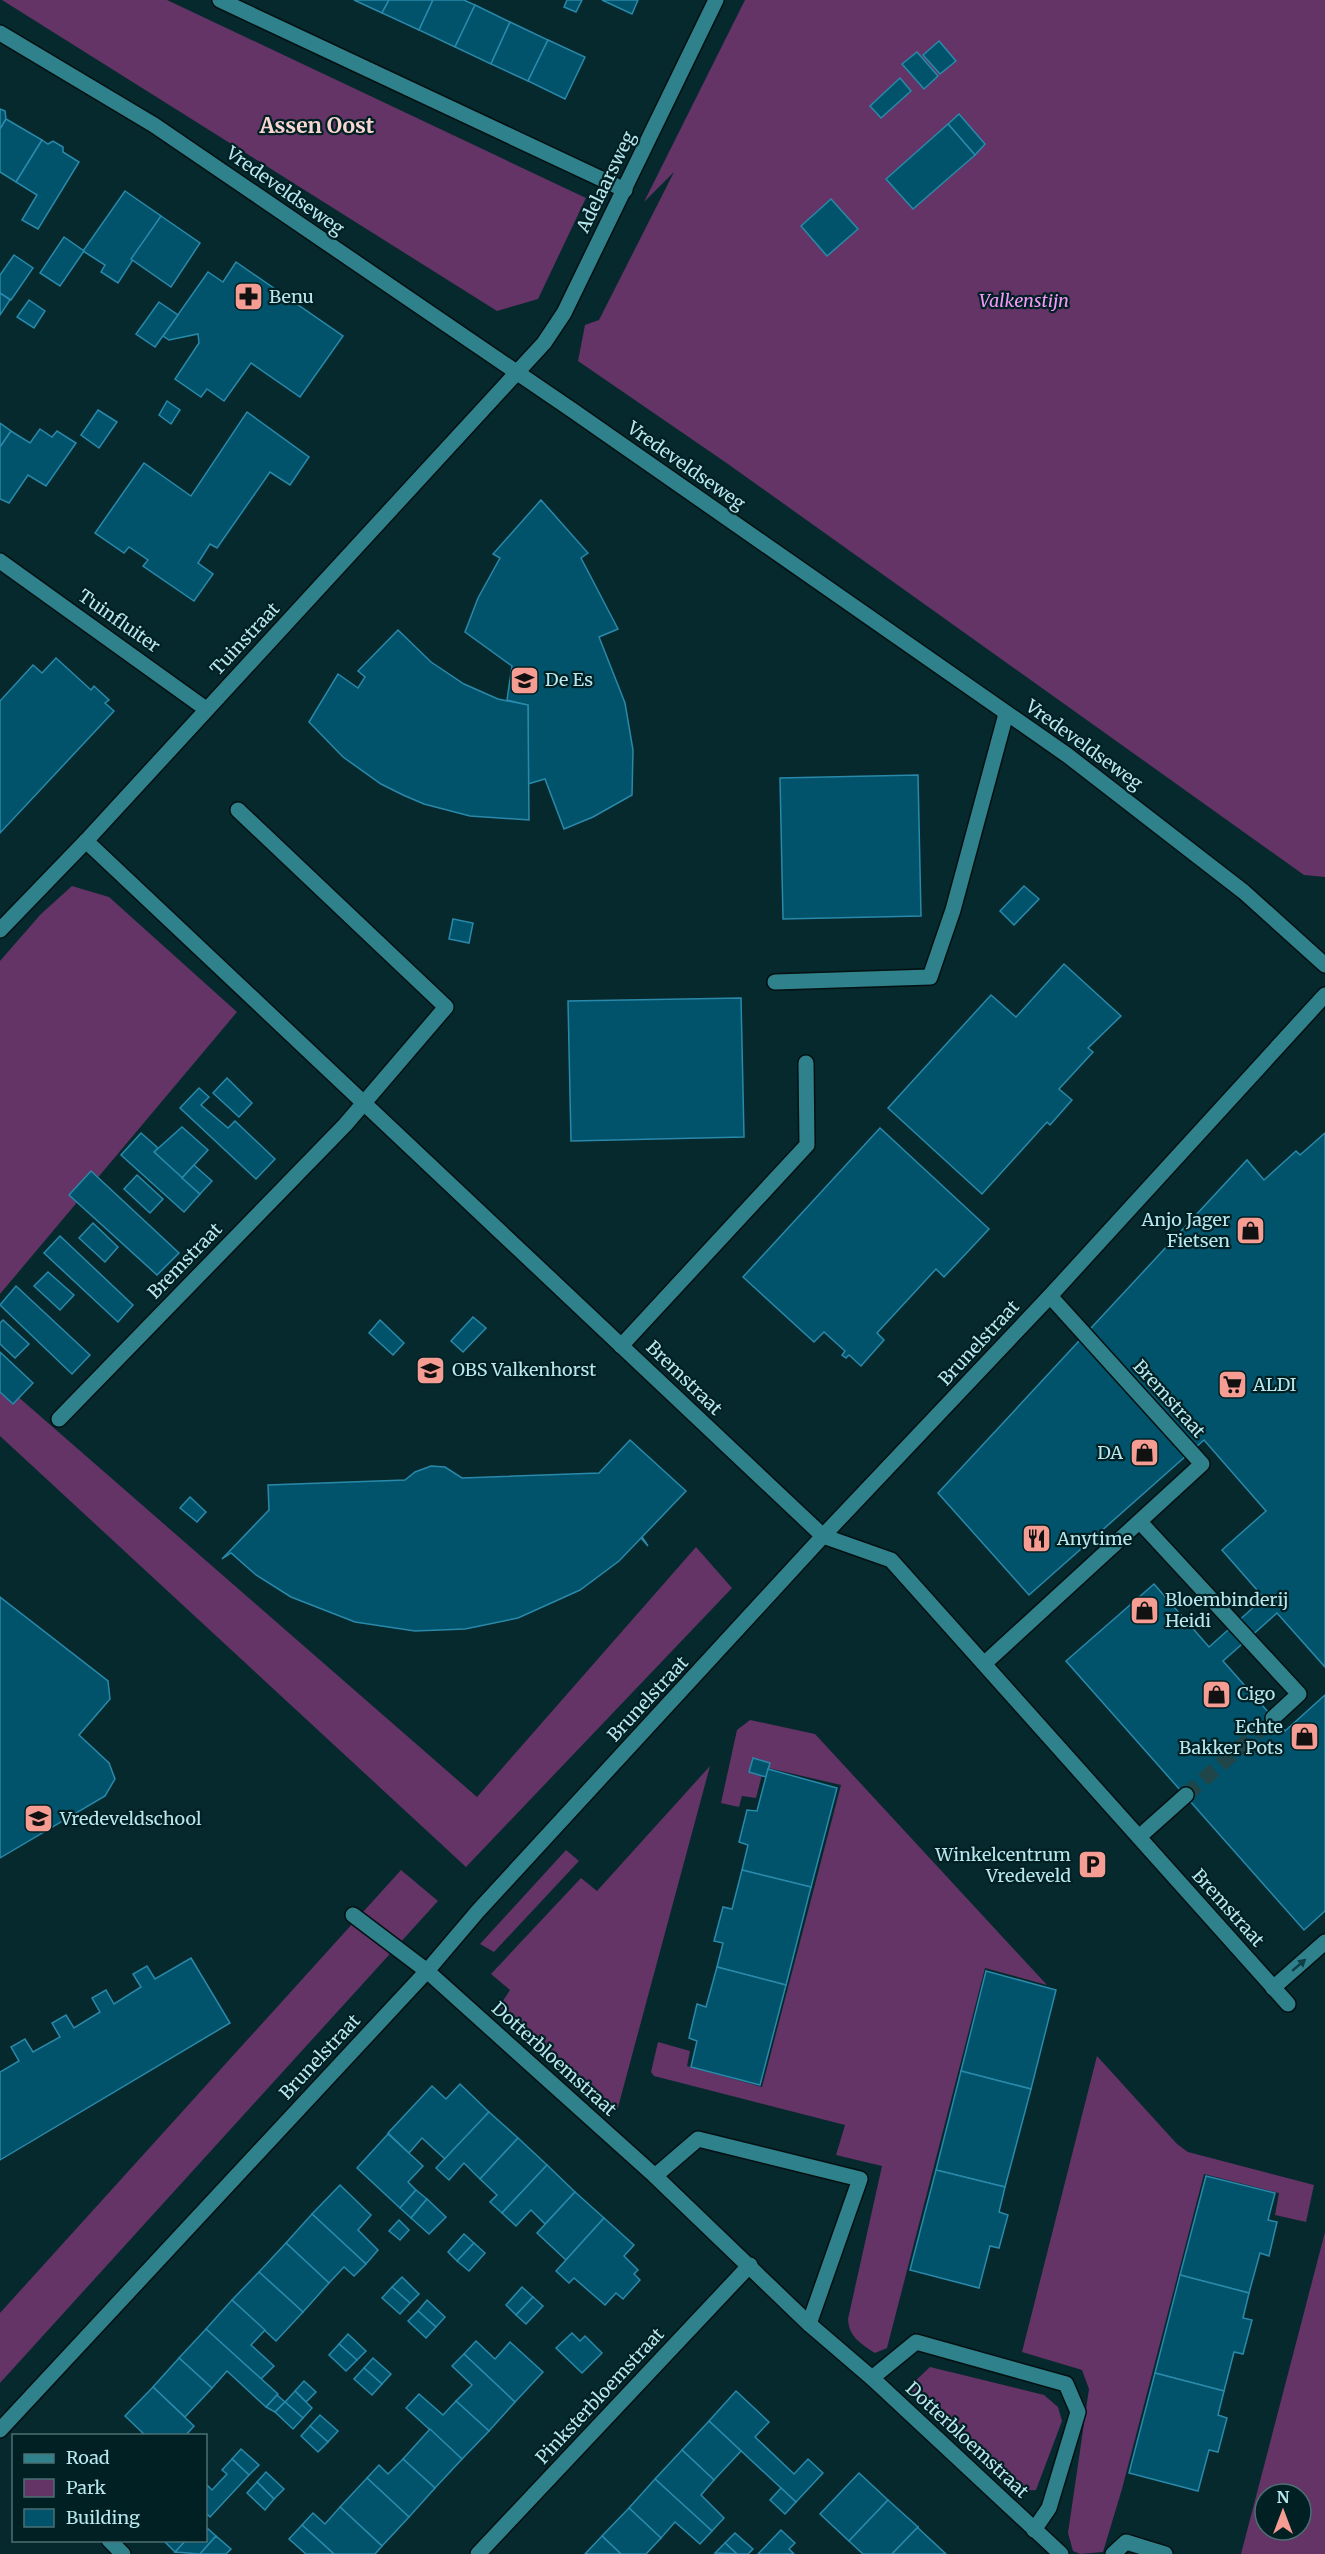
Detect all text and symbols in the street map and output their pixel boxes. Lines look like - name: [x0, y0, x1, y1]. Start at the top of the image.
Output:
- district label: Assen Oost: [259, 112, 375, 139]
- street label: Adelaarsweg: [571, 127, 640, 237]
- street label: Vredeveldseweg: [221, 141, 349, 240]
- pharmacy icon: Benu: [232, 281, 264, 313]
- place label: Benu: [269, 285, 314, 308]
- park label: Valkenstijn: [979, 289, 1069, 312]
- street label: Vredeveldseweg: [622, 416, 750, 515]
- street label: Tuinfluiter: [74, 584, 165, 657]
- street label: Tuinstraat: [205, 597, 284, 680]
- school or university icon: De Es: [508, 664, 540, 696]
- place label: De Es: [545, 668, 593, 691]
- street label: Vredeveldseweg: [1021, 694, 1147, 795]
- place label: Anjo Jager Fietsen: [1141, 1208, 1230, 1252]
- shop icon: Anjo Jager Fietsen: [1235, 1214, 1267, 1246]
- street label: Bremstraat: [143, 1218, 227, 1304]
- street label: Brunelstraat: [933, 1295, 1024, 1390]
- street label: Bremstraat: [641, 1336, 727, 1420]
- school or university icon: OBS Valkenhorst: [415, 1354, 447, 1386]
- street label: Bremstraat: [1128, 1355, 1210, 1442]
- place label: OBS Valkenhorst: [452, 1358, 596, 1381]
- supermarket icon: ALDI: [1216, 1369, 1248, 1401]
- place label: ALDI: [1252, 1373, 1297, 1396]
- shop icon: DA: [1128, 1437, 1160, 1469]
- place label: DA: [1097, 1441, 1123, 1464]
- restaurant icon: Anytime: [1020, 1523, 1052, 1555]
- place label: Anytime: [1056, 1527, 1132, 1550]
- place label: Bloembinderij Heidi: [1165, 1588, 1289, 1632]
- shop icon: Bloembinderij Heidi: [1128, 1594, 1160, 1626]
- street label: Brunelstraat: [602, 1651, 693, 1746]
- shop icon: Cigo: [1200, 1678, 1232, 1710]
- place label: Cigo: [1237, 1682, 1275, 1705]
- place label: Echte Bakker Pots: [1179, 1715, 1283, 1759]
- shop icon: Echte Bakker Pots: [1288, 1721, 1320, 1753]
- school or university icon: Vredeveldschool: [23, 1803, 55, 1835]
- place label: Vredeveldschool: [59, 1807, 202, 1830]
- place label: Winkelcentrum Vredeveld: [934, 1843, 1071, 1887]
- parking icon: Winkelcentrum Vredeveld: [1076, 1849, 1108, 1881]
- street label: Bremstraat: [1187, 1864, 1269, 1951]
- one-way arrow: [1291, 1959, 1306, 1972]
- street label: Dotterbloemstraat: [487, 1997, 621, 2121]
- street label: Brunelstraat: [274, 2009, 365, 2104]
- street label: Pinksterbloemstraat: [531, 2323, 669, 2469]
- street label: Dotterbloemstraat: [901, 2377, 1034, 2503]
- legend: [12, 2434, 207, 2542]
- text: Road: [66, 2446, 110, 2469]
- text: Park: [66, 2476, 107, 2499]
- north arrow: [1253, 2482, 1313, 2542]
- text: N: [1277, 2487, 1290, 2507]
- text: Building: [66, 2506, 140, 2529]

